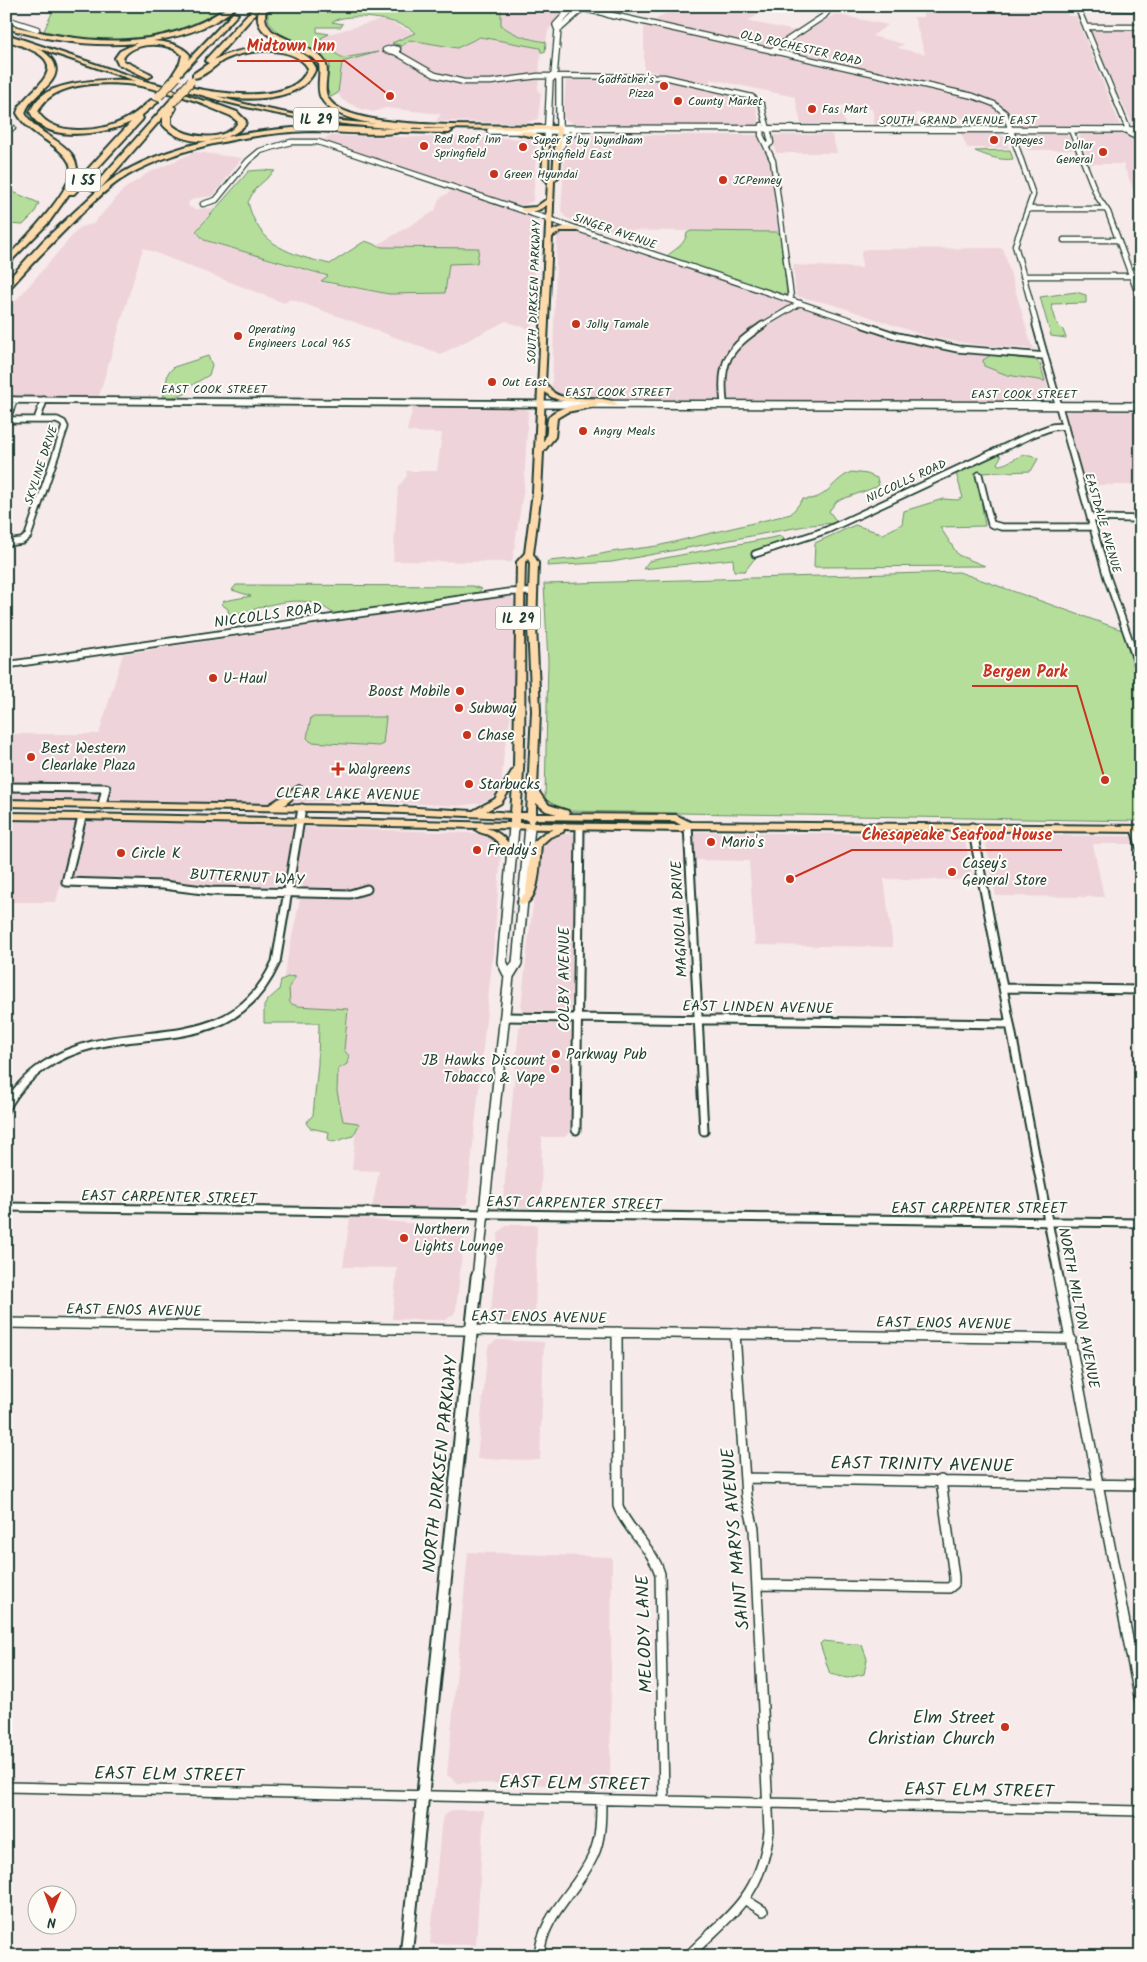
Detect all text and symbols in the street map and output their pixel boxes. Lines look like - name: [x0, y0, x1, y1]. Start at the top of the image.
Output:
- street label: OLD ROCHESTER ROAD: [738, 25, 864, 72]
- callout: Midtown Inn: [237, 30, 345, 61]
- text: Midtown Inn: [247, 34, 335, 59]
- place label: Godfather's Pizza: [598, 70, 654, 103]
- marker: Godfather's Pizza: [658, 80, 670, 92]
- place label: County Market: [688, 92, 763, 111]
- marker: County Market: [672, 95, 684, 107]
- place label: Fas Mart: [822, 100, 868, 119]
- marker: Fas Mart: [806, 103, 818, 115]
- road number: IL 29: [294, 108, 338, 130]
- street label: SOUTH GRAND AVENUE EAST: [879, 111, 1038, 130]
- place label: Red Roof Inn Springfield: [434, 130, 501, 163]
- place label: Super 8 by Wyndham Springfield East: [533, 131, 643, 164]
- place label: Popeyes: [1004, 131, 1043, 150]
- marker: Popeyes: [988, 134, 1000, 146]
- place label: Dollar General: [1056, 136, 1094, 169]
- marker: Red Roof Inn Springfield: [418, 140, 430, 152]
- marker: Super 8 by Wyndham Springfield East: [517, 141, 529, 153]
- marker: Dollar General: [1097, 146, 1109, 158]
- place label: Green Hyundai: [504, 165, 579, 184]
- road number: I 55: [66, 168, 100, 192]
- marker: Green Hyundai: [488, 168, 500, 180]
- place label: JCPenney: [733, 171, 782, 190]
- marker: JCPenney: [717, 174, 729, 186]
- street label: SINGER AVENUE: [570, 208, 660, 255]
- street label: SOUTH DIRKSEN PARKWAY: [523, 219, 547, 364]
- place label: Jolly Tamale: [586, 315, 650, 334]
- marker: Jolly Tamale: [570, 318, 582, 330]
- place label: Operating Engineers Local 965: [248, 320, 352, 353]
- marker: Operating Engineers Local 965: [232, 330, 244, 342]
- place label: Out East: [502, 373, 547, 392]
- marker: Out East: [486, 376, 498, 388]
- street label: EAST COOK STREET: [161, 380, 269, 399]
- street label: EAST COOK STREET: [565, 383, 673, 402]
- street label: EAST COOK STREET: [971, 385, 1079, 404]
- street label: SKYLINE DRIVE: [20, 422, 64, 507]
- place label: Angry Meals: [593, 422, 655, 441]
- marker: Angry Meals: [577, 425, 589, 437]
- street label: NICCOLLS ROAD: [863, 454, 950, 509]
- street label: EASTDALE AVENUE: [1079, 471, 1126, 576]
- street label: NICCOLLS ROAD: [212, 596, 324, 635]
- road number: IL 29: [496, 606, 540, 630]
- callout: Bergen Park: [972, 655, 1077, 686]
- text: Bergen Park: [983, 660, 1068, 685]
- place label: U-Haul: [223, 667, 267, 691]
- marker: U-Haul: [207, 672, 219, 684]
- place label: Boost Mobile: [368, 680, 450, 704]
- marker: Boost Mobile: [454, 685, 466, 697]
- place label: Subway: [469, 697, 517, 721]
- marker: Subway: [453, 702, 465, 714]
- place label: Chase: [477, 724, 514, 748]
- marker: Chase: [461, 729, 473, 741]
- place label: Best Western Clearlake Plaza: [41, 737, 135, 778]
- marker: Best Western Clearlake Plaza: [25, 751, 37, 763]
- place label: Walgreens: [348, 758, 411, 782]
- marker: Walgreens: [332, 763, 344, 775]
- place label: Starbucks: [479, 773, 541, 797]
- marker: Starbucks: [463, 778, 475, 790]
- street label: CLEAR LAKE AVENUE: [275, 782, 422, 808]
- callout: Chesapeake Seafood House: [852, 819, 1062, 850]
- text: Chesapeake Seafood House: [862, 823, 1053, 848]
- place label: Mario's: [721, 831, 764, 855]
- marker: Mario's: [705, 836, 717, 848]
- place label: Freddy's: [487, 839, 538, 863]
- place label: Circle K: [131, 842, 181, 866]
- marker: Freddy's: [471, 844, 483, 856]
- marker: Circle K: [115, 847, 127, 859]
- place label: Casey's General Store: [962, 852, 1047, 893]
- street label: MAGNOLIA DRIVE: [665, 859, 695, 978]
- street label: BUTTERNUT WAY: [189, 863, 306, 893]
- marker: Casey's General Store: [946, 866, 958, 878]
- street label: COLBY AVENUE: [553, 926, 577, 1031]
- street label: EAST LINDEN AVENUE: [682, 995, 835, 1021]
- place label: Parkway Pub: [566, 1043, 647, 1067]
- marker: Parkway Pub: [550, 1048, 562, 1060]
- place label: JB Hawks Discount Tobacco & Vape: [422, 1049, 545, 1090]
- marker: JB Hawks Discount Tobacco & Vape: [549, 1063, 561, 1075]
- street label: EAST CARPENTER STREET: [81, 1184, 259, 1212]
- street label: EAST CARPENTER STREET: [486, 1190, 664, 1218]
- street label: EAST CARPENTER STREET: [891, 1197, 1069, 1221]
- place label: Northern Lights Lounge: [414, 1218, 503, 1259]
- street label: NORTH MILTON AVENUE: [1051, 1225, 1106, 1392]
- marker: Northern Lights Lounge: [398, 1232, 410, 1244]
- street label: EAST ENOS AVENUE: [66, 1298, 203, 1324]
- street label: EAST ENOS AVENUE: [471, 1305, 608, 1331]
- street label: EAST ENOS AVENUE: [876, 1311, 1013, 1337]
- street label: NORTH DIRKSEN PARKWAY: [416, 1354, 467, 1574]
- street label: SAINT MARYS AVENUE: [714, 1446, 759, 1631]
- street label: EAST TRINITY AVENUE: [830, 1449, 1014, 1482]
- street label: MELODY LANE: [629, 1574, 662, 1694]
- place label: Elm Street Christian Church: [867, 1704, 996, 1754]
- marker: Elm Street Christian Church: [999, 1721, 1011, 1733]
- street label: EAST ELM STREET: [94, 1760, 246, 1791]
- street label: EAST ELM STREET: [499, 1769, 651, 1800]
- street label: EAST ELM STREET: [904, 1776, 1056, 1807]
- north arrow: [28, 1884, 78, 1934]
- text: N: [47, 1911, 56, 1933]

